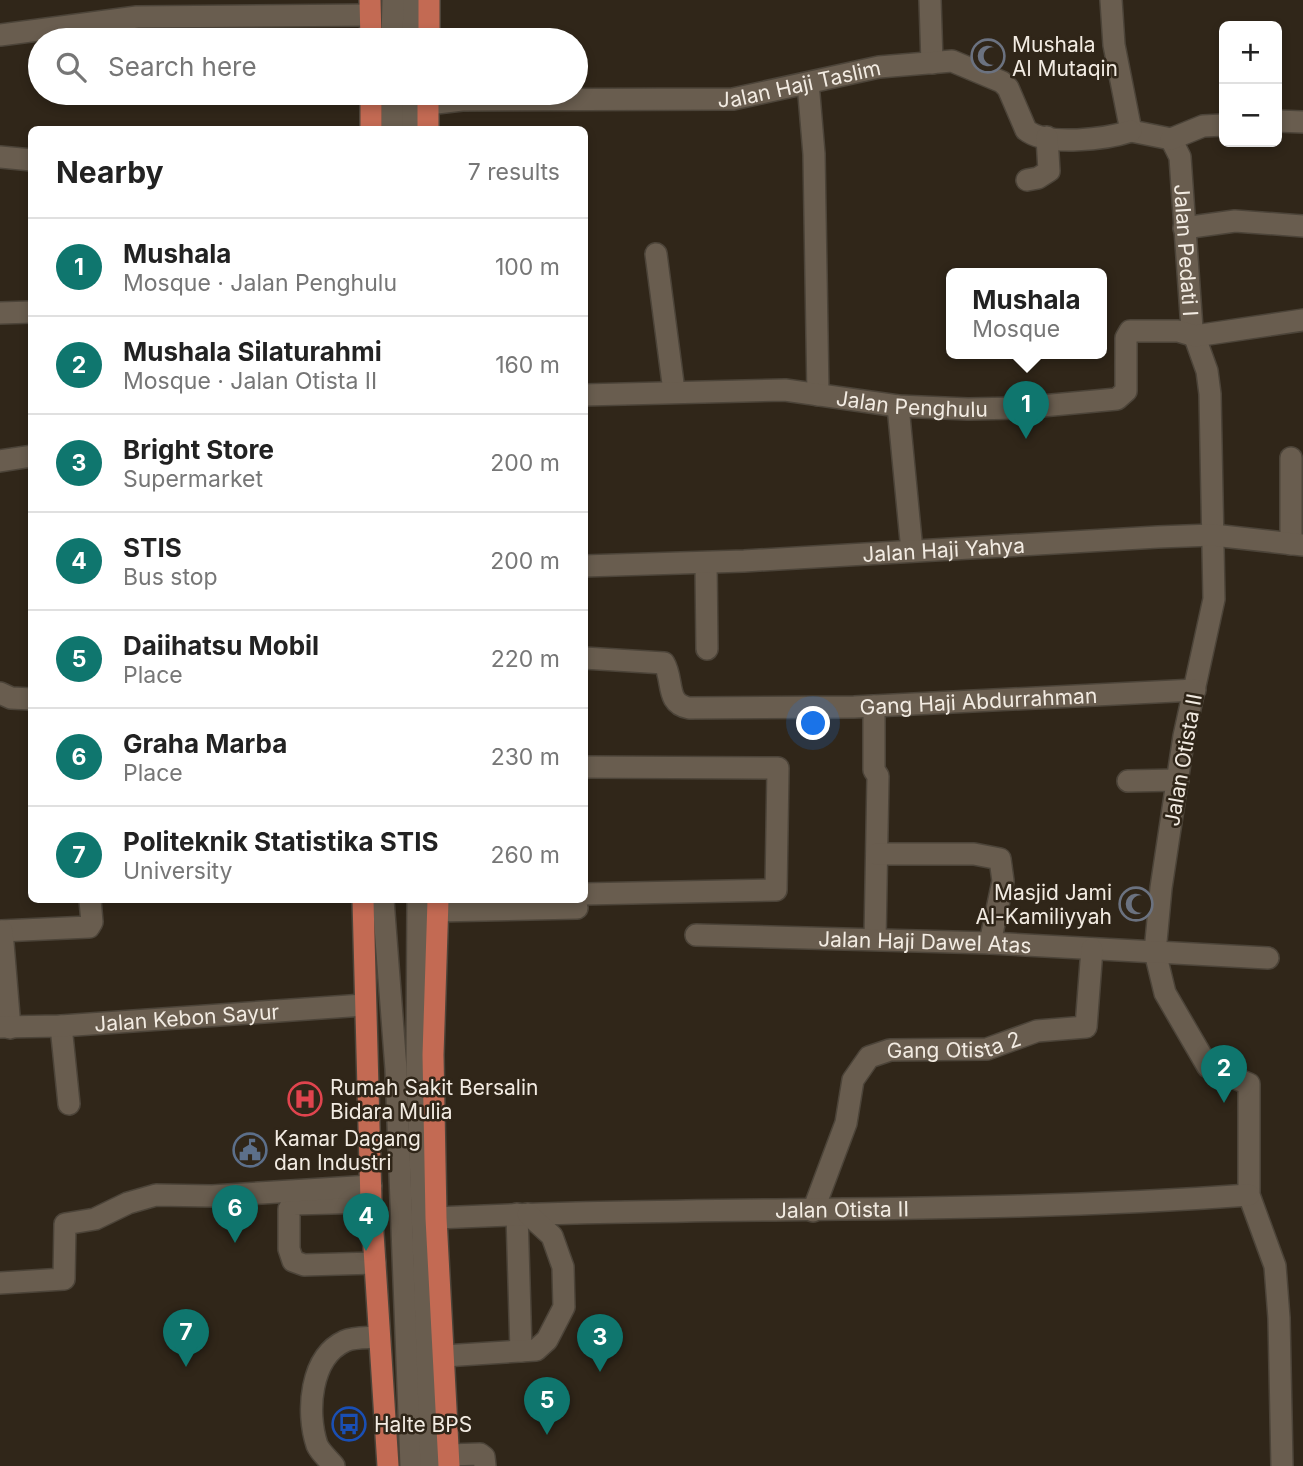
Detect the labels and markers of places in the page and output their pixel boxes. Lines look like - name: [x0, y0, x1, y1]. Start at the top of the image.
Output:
- place label: Mushala Al Mutaqin: [1012, 32, 1118, 81]
- mosque icon: Mushala Al Mutaqin: [969, 37, 1007, 75]
- pin: 1: [1003, 381, 1049, 439]
- place label: Masjid Jami Al-Kamiliyyah: [976, 880, 1112, 929]
- mosque icon: Masjid Jami Al-Kamiliyyah: [1117, 885, 1155, 923]
- pin: 2: [1201, 1045, 1247, 1103]
- place label: Rumah Sakit Bersalin Bidara Mulia: [330, 1075, 538, 1124]
- hospital icon: Rumah Sakit Bersalin Bidara Mulia: [286, 1080, 324, 1118]
- place label: Kamar Dagang dan Industri: [274, 1126, 421, 1175]
- public building icon: Kamar Dagang dan Industri: [231, 1131, 269, 1169]
- pin: 6: [212, 1185, 258, 1243]
- pin: 4: [343, 1193, 389, 1251]
- pin: 7: [163, 1309, 209, 1367]
- pin: 3: [577, 1314, 623, 1372]
- pin: 5: [524, 1377, 570, 1435]
- bus stop icon: Halte BPS: [330, 1405, 368, 1443]
- place label: Halte BPS: [374, 1412, 472, 1437]

